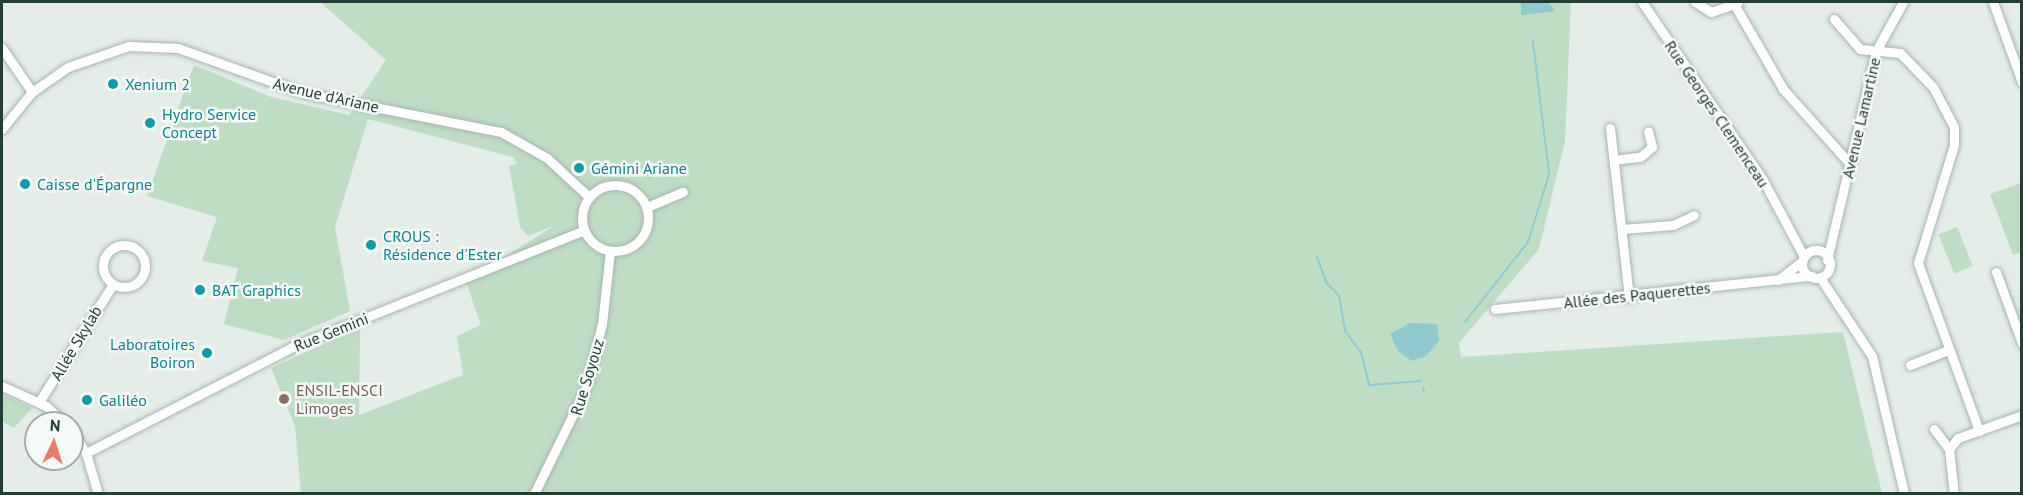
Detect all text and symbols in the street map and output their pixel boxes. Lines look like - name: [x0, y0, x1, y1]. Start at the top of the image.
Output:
- street label: Rue Georges Clemenceau: [1661, 37, 1773, 191]
- street label: Avenue Lamartine: [1838, 56, 1884, 180]
- street label: Avenue d'Ariane: [271, 73, 381, 117]
- place label: Xenium 2: [125, 74, 190, 94]
- marker: Xenium 2: [106, 77, 120, 91]
- place label: Hydro Service Concept: [162, 104, 256, 142]
- marker: Hydro Service Concept: [143, 116, 157, 130]
- place label: Gémini Ariane: [591, 158, 687, 178]
- marker: Gémini Ariane: [572, 161, 586, 175]
- place label: Caisse d'Épargne: [37, 174, 152, 194]
- marker: Caisse d'Épargne: [18, 177, 32, 191]
- place label: CROUS : Résidence d'Ester: [383, 226, 502, 264]
- marker: CROUS : Résidence d'Ester: [364, 238, 378, 252]
- street label: Allée des Paquerettes: [1563, 278, 1711, 312]
- place label: BAT Graphics: [212, 280, 302, 300]
- marker: BAT Graphics: [193, 283, 207, 297]
- street label: Allée Skylab: [46, 302, 106, 384]
- street label: Rue Gemini: [291, 308, 371, 356]
- place label: Laboratoires Boiron: [110, 334, 195, 372]
- street label: Rue Soyouz: [566, 336, 608, 418]
- marker: Laboratoires Boiron: [200, 346, 214, 360]
- place label: ENSIL-ENSCI Limoges: [296, 380, 383, 418]
- place label: Galiléo: [99, 390, 147, 410]
- marker: ENSIL-ENSCI Limoges: [277, 392, 291, 406]
- marker: Galiléo: [80, 393, 94, 407]
- north arrow: [24, 411, 84, 471]
- text: N: [49, 415, 61, 435]

